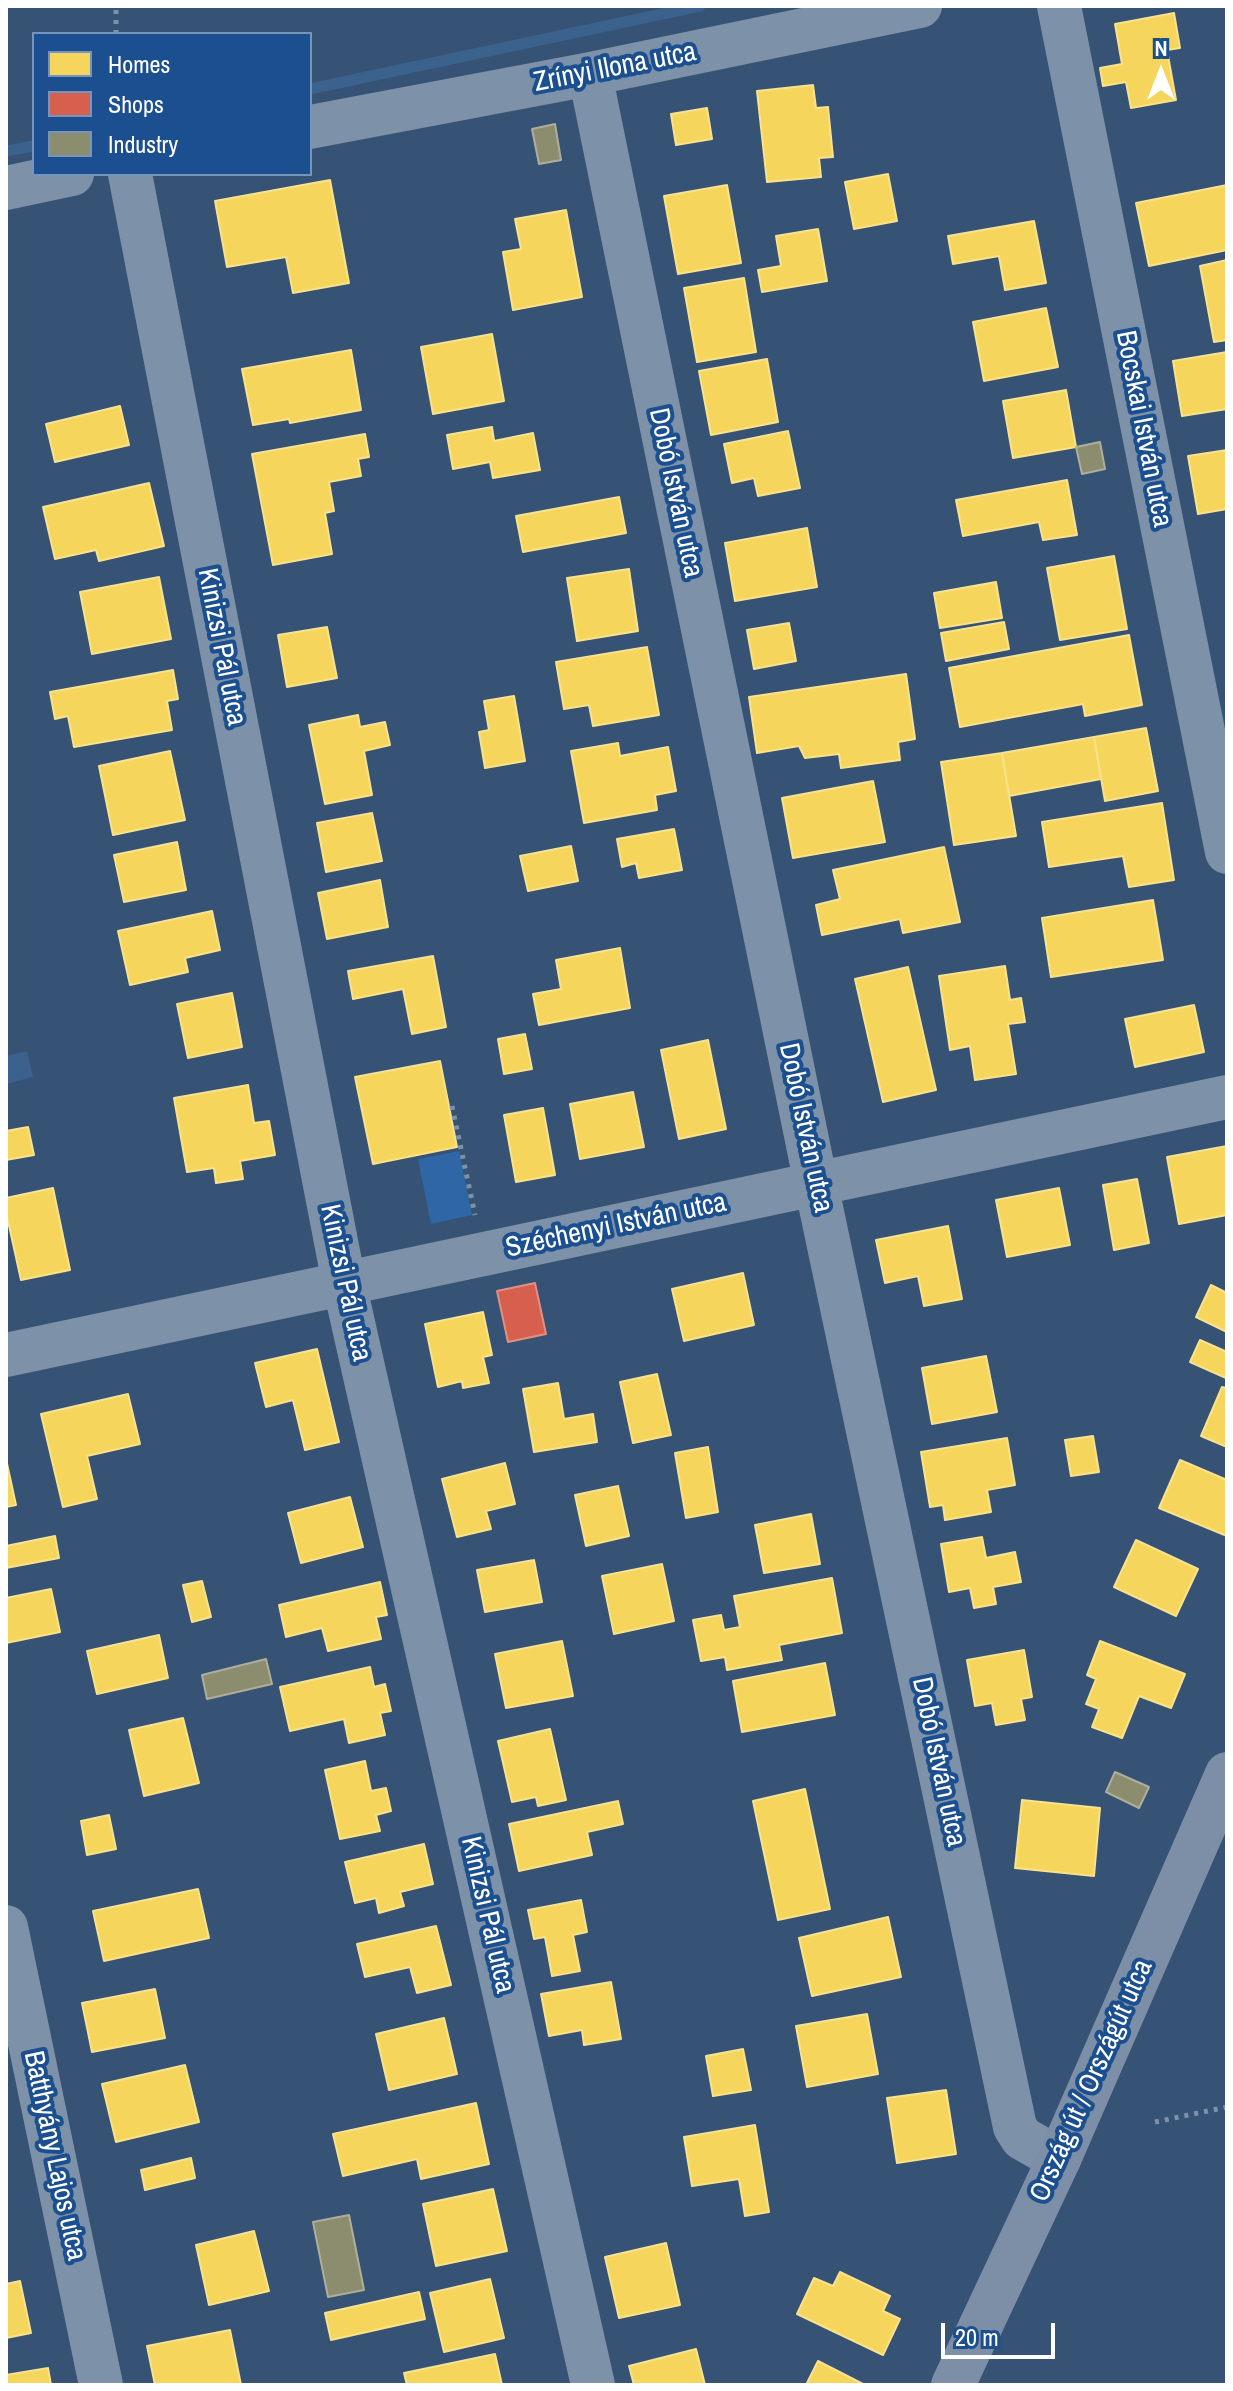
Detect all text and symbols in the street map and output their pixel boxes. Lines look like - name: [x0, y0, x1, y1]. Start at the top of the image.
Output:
- legend: [32, 32, 312, 176]
- north arrow: [1121, 32, 1201, 112]
- text: N: [1154, 33, 1168, 63]
- street label: Zrínyi Ilona utca: [531, 36, 699, 100]
- text: Homes: [108, 48, 170, 80]
- text: Shops: [108, 88, 164, 120]
- text: Industry: [108, 128, 178, 160]
- street label: Bocskai István utca: [1108, 328, 1178, 530]
- street label: Dobó István utca: [641, 405, 709, 581]
- street label: Kinizsi Pál utca: [189, 565, 253, 729]
- street label: Dobó István utca: [771, 1040, 839, 1216]
- street label: Széchenyi István utca: [503, 1186, 729, 1266]
- street label: Kinizsi Pál utca: [312, 1201, 378, 1365]
- street label: Dobó István utca: [904, 1674, 972, 1850]
- street label: Kinizsi Pál utca: [453, 1833, 521, 1997]
- street label: Ország út / Országút utca: [1023, 1955, 1161, 2207]
- street label: Batthyány Lajos utca: [15, 2048, 93, 2264]
- scale bar: [945, 2307, 1059, 2357]
- text: 20 m: [955, 2321, 999, 2353]

